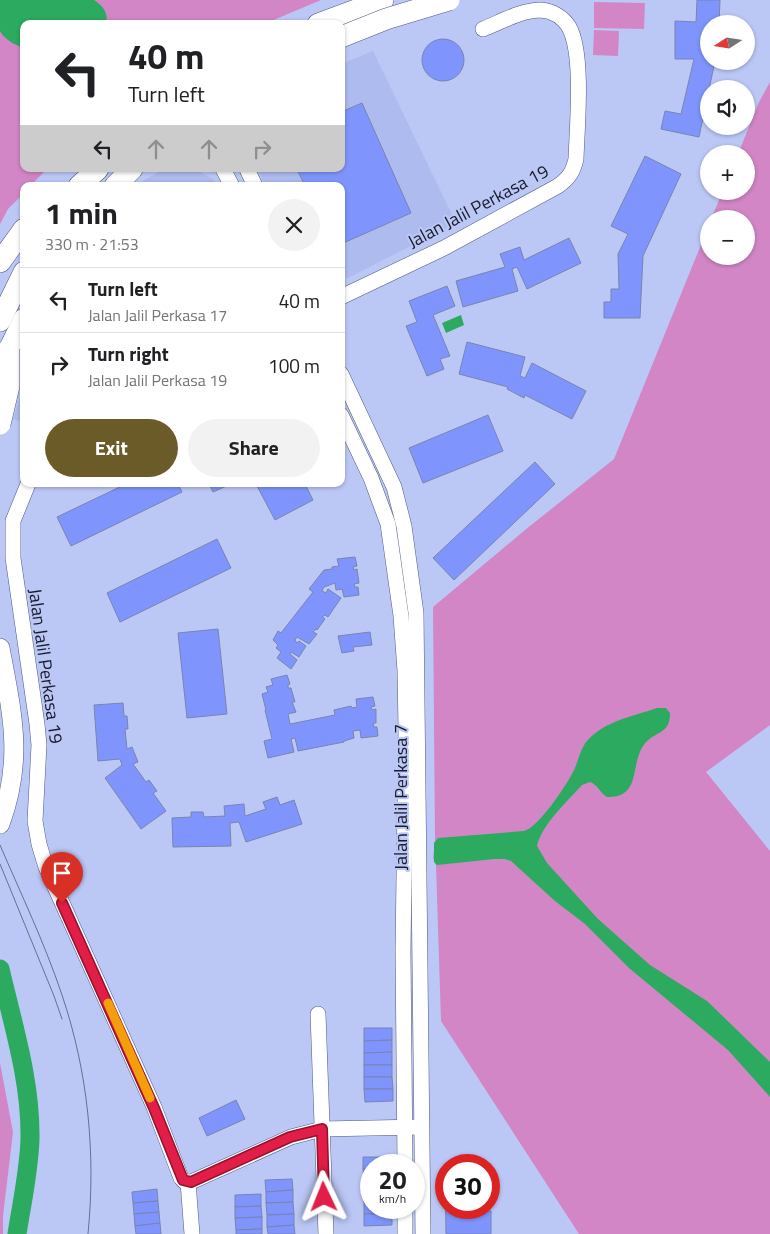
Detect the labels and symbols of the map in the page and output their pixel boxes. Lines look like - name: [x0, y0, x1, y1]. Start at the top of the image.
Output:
- north arrow: [700, 15, 755, 70]
- street label: Jalan Jalil Perkasa 19: [403, 157, 553, 255]
- street label: Jalan Jalil Perkasa 19: [22, 587, 70, 745]
- street label: Jalan Jalil Perkasa 7: [387, 724, 414, 870]
- pin: [41, 852, 83, 903]
- speed limit sign: 30: [435, 1154, 500, 1219]
- position arrow: [297, 1170, 349, 1222]

